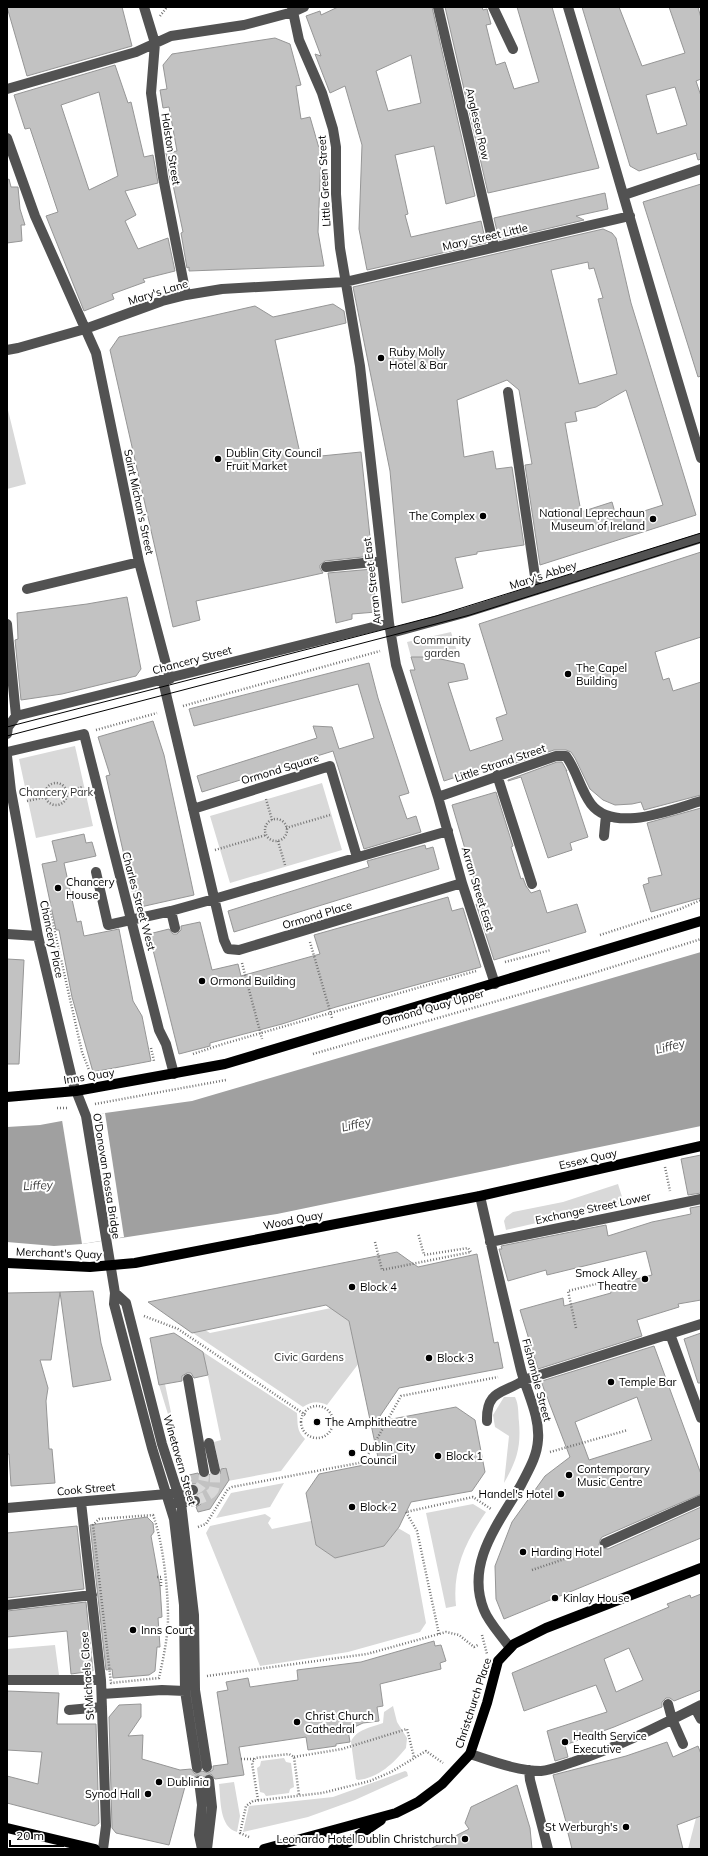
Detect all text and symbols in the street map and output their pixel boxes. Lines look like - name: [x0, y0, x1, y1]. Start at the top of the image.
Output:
- street label: Anglesea Row: [463, 86, 493, 162]
- street label: Halston Street: [158, 112, 184, 186]
- street label: Little Green Street: [315, 135, 333, 227]
- street label: Mary Street Little: [441, 220, 529, 254]
- street label: Mary's Lane: [126, 276, 190, 308]
- place label: Ruby Molly Hotel & Bar: [389, 345, 447, 372]
- marker: Ruby Molly Hotel & Bar: [376, 353, 386, 363]
- place label: Dublin City Council Fruit Market: [226, 446, 321, 473]
- street label: Saint Michan's Street: [121, 448, 157, 556]
- marker: Dublin City Council Fruit Market: [213, 454, 223, 464]
- place label: National Leprechaun Museum of Ireland: [539, 506, 645, 533]
- place label: The Complex: [409, 509, 475, 523]
- marker: The Complex: [478, 511, 488, 521]
- marker: National Leprechaun Museum of Ireland: [648, 514, 658, 524]
- street label: Arran Street East: [360, 537, 384, 625]
- street label: Mary's Abbey: [508, 557, 579, 592]
- park label: Community garden: [413, 633, 471, 660]
- street label: Chancery Street: [151, 643, 233, 677]
- place label: The Capel Building: [576, 661, 627, 688]
- marker: The Capel Building: [563, 669, 573, 679]
- street label: Little Strand Street: [453, 741, 547, 785]
- street label: Ormond Square: [239, 751, 321, 787]
- park label: Chancery Park: [19, 785, 94, 799]
- street label: Arran Street East: [459, 845, 498, 933]
- street label: Charles Street West: [119, 850, 159, 952]
- place label: Chancery House: [66, 875, 115, 902]
- marker: Chancery House: [53, 883, 63, 893]
- street label: Ormond Place: [281, 898, 354, 932]
- street label: Chancery Place: [37, 899, 67, 979]
- place label: Ormond Building: [210, 974, 296, 988]
- marker: Ormond Building: [197, 976, 207, 986]
- street label: Ormond Quay Upper: [380, 986, 486, 1028]
- water label: Liffey: [654, 1035, 687, 1057]
- street label: Inns Quay: [63, 1065, 116, 1087]
- street label: O'Donovan Rossa Bridge: [90, 1112, 124, 1240]
- water label: Liffey: [340, 1113, 373, 1135]
- street label: Essex Quay: [558, 1145, 619, 1172]
- water label: Liffey: [23, 1177, 54, 1193]
- street label: Exchange Street Lower: [534, 1189, 652, 1227]
- street label: Wood Quay: [262, 1207, 324, 1233]
- street label: Merchant's Quay: [16, 1245, 102, 1262]
- place label: Smock Alley Theatre: [575, 1266, 637, 1293]
- marker: Smock Alley Theatre: [640, 1274, 650, 1284]
- place label: Block 4: [360, 1280, 397, 1294]
- marker: Block 4: [347, 1282, 357, 1292]
- street label: Fishamble Street: [519, 1337, 555, 1423]
- park label: Civic Gardens: [274, 1350, 344, 1364]
- place label: Block 3: [437, 1351, 474, 1365]
- marker: Block 3: [424, 1353, 434, 1363]
- place label: Temple Bar: [619, 1375, 677, 1389]
- marker: Temple Bar: [606, 1377, 616, 1387]
- street label: Winetavern Street: [160, 1413, 200, 1507]
- place label: The Amphitheatre: [325, 1415, 417, 1429]
- marker: The Amphitheatre: [312, 1417, 322, 1427]
- place label: Dublin City Council: [360, 1440, 416, 1467]
- marker: Dublin City Council: [347, 1448, 357, 1458]
- place label: Block 1: [446, 1449, 483, 1463]
- marker: Block 1: [433, 1451, 443, 1461]
- place label: Contemporary Music Centre: [577, 1462, 650, 1489]
- marker: Contemporary Music Centre: [564, 1470, 574, 1480]
- street label: Cook Street: [56, 1479, 116, 1499]
- place label: Handel's Hotel: [479, 1487, 553, 1501]
- marker: Handel's Hotel: [556, 1489, 566, 1499]
- place label: Block 2: [360, 1500, 397, 1514]
- marker: Block 2: [347, 1502, 357, 1512]
- place label: Harding Hotel: [531, 1545, 602, 1559]
- marker: Harding Hotel: [518, 1547, 528, 1557]
- place label: Kinlay House: [563, 1591, 629, 1605]
- marker: Kinlay House: [550, 1593, 560, 1603]
- place label: Inns Court: [141, 1623, 193, 1637]
- marker: Inns Court: [128, 1625, 138, 1635]
- street label: St Michaels Close: [77, 1631, 97, 1721]
- street label: Christchurch Place: [452, 1656, 494, 1750]
- place label: Christ Church Cathedral: [305, 1709, 374, 1736]
- marker: Christ Church Cathedral: [292, 1717, 302, 1727]
- place label: Health Service Executive: [573, 1729, 647, 1756]
- marker: Health Service Executive: [560, 1737, 570, 1747]
- place label: Dublinia: [167, 1775, 209, 1789]
- marker: Dublinia: [154, 1777, 164, 1787]
- place label: Synod Hall: [85, 1787, 140, 1801]
- marker: Synod Hall: [143, 1789, 153, 1799]
- place label: St Werburgh's: [545, 1820, 618, 1834]
- scale bar: [10, 1822, 63, 1848]
- marker: St Werburgh's: [621, 1822, 631, 1832]
- text: 20 m: [16, 1828, 44, 1843]
- place label: Leonardo Hotel Dublin Christchurch: [277, 1832, 457, 1846]
- marker: Leonardo Hotel Dublin Christchurch: [460, 1834, 470, 1844]

